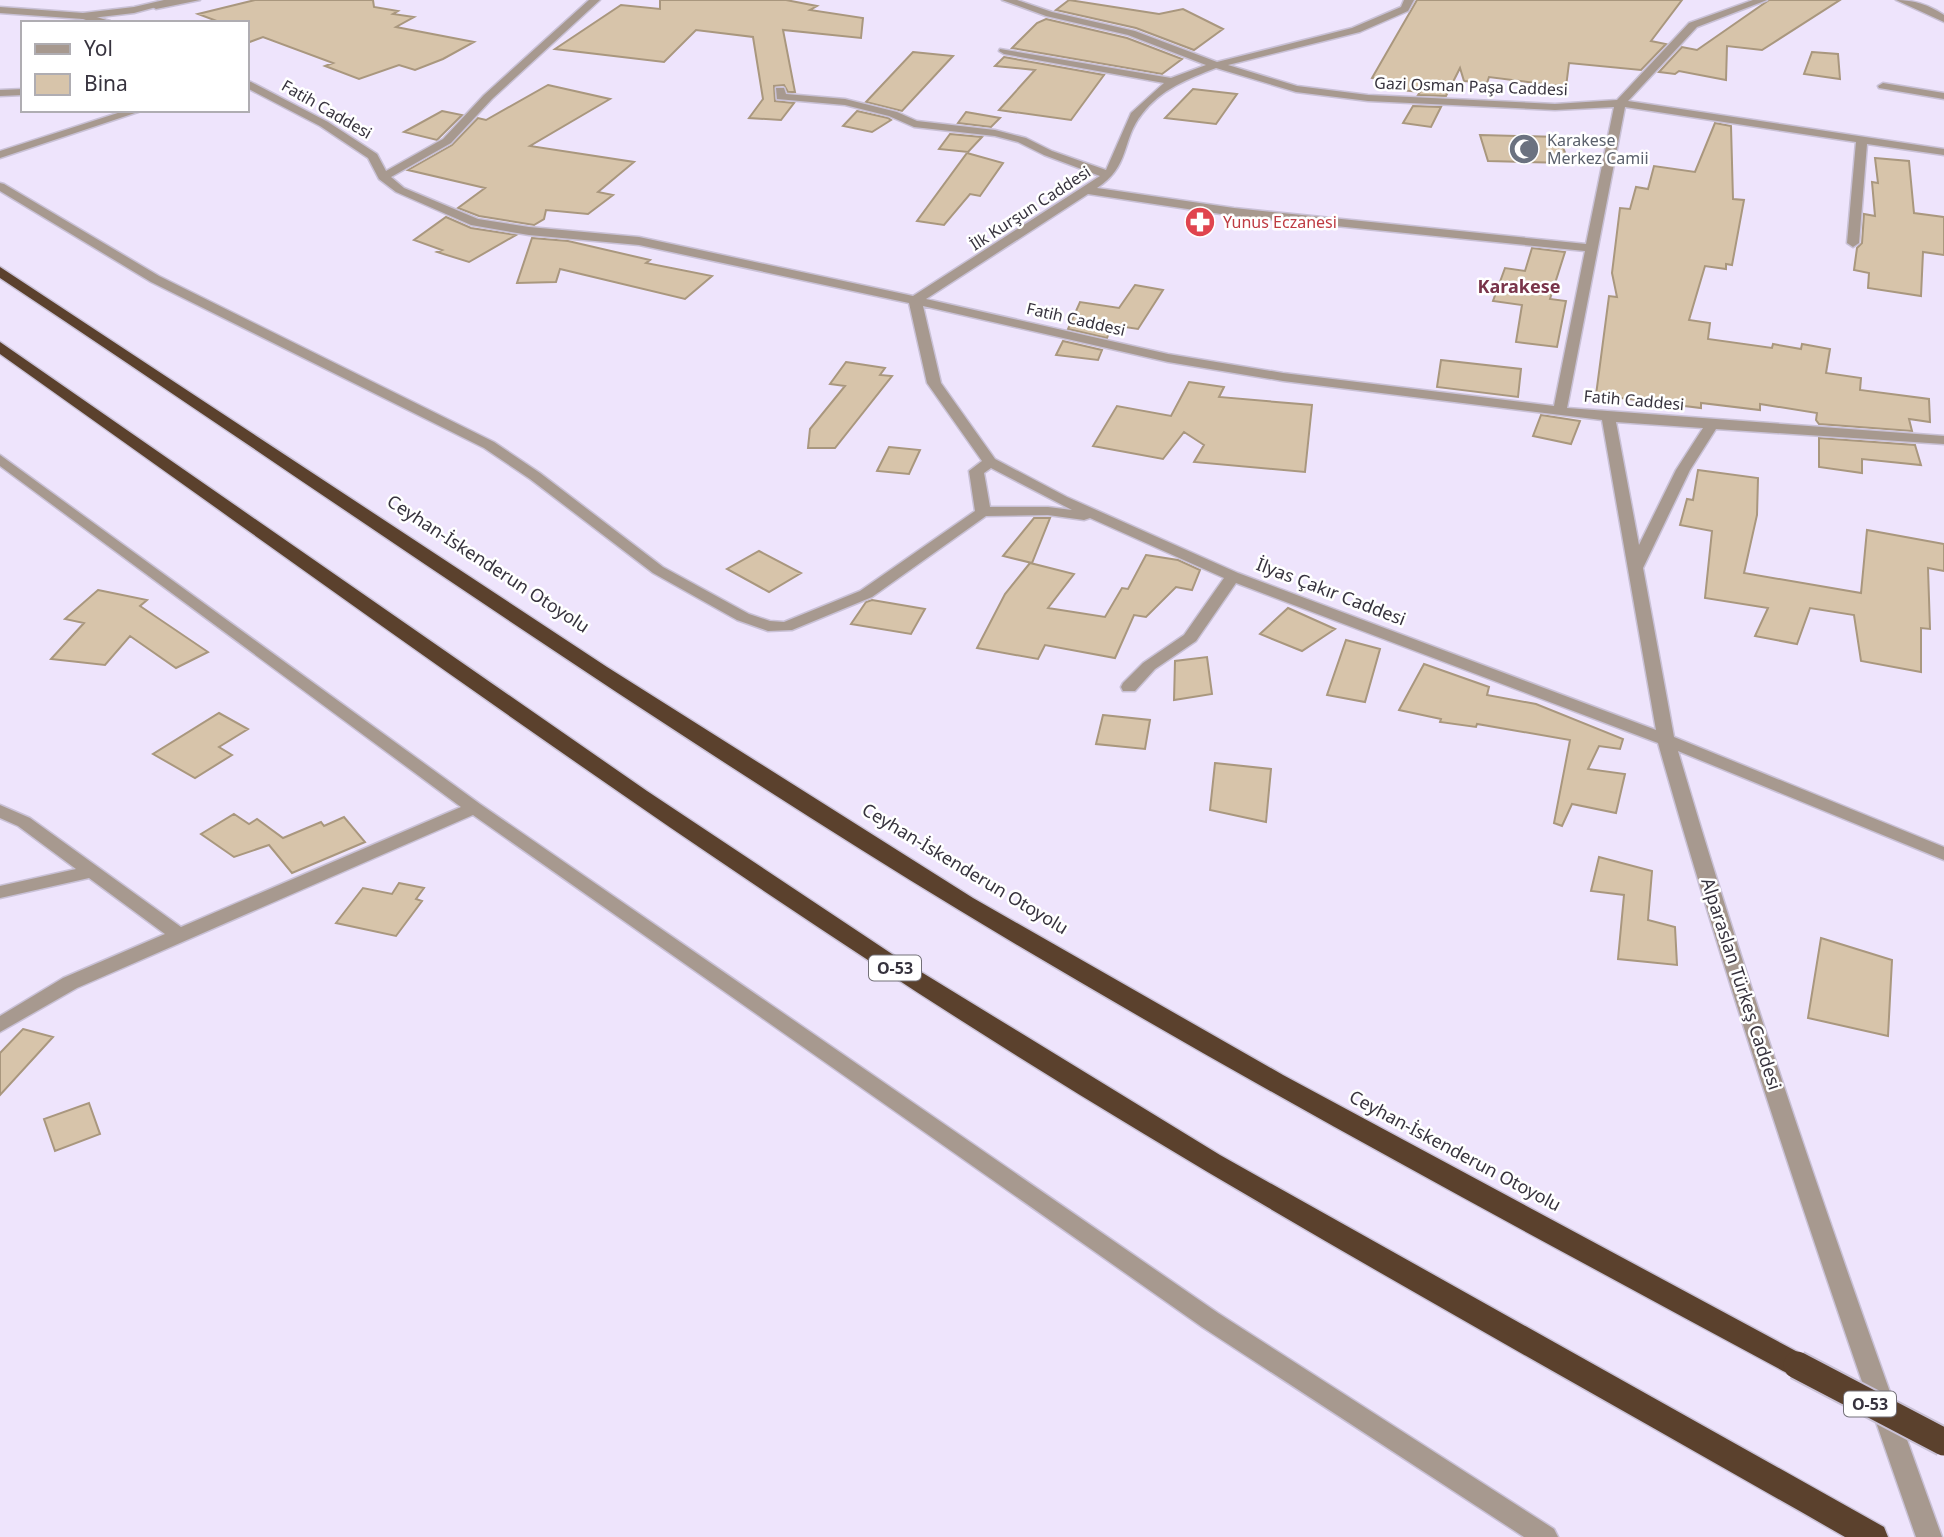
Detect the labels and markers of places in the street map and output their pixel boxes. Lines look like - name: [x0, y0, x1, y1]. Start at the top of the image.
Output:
- place label: Karakese Merkez Camii: [1547, 129, 1649, 169]
- mosque icon: Karakese Merkez Camii: [1507, 132, 1541, 166]
- pharmacy icon: Yunus Eczanesi: [1183, 205, 1217, 239]
- place label: Yunus Eczanesi: [1223, 211, 1337, 233]

